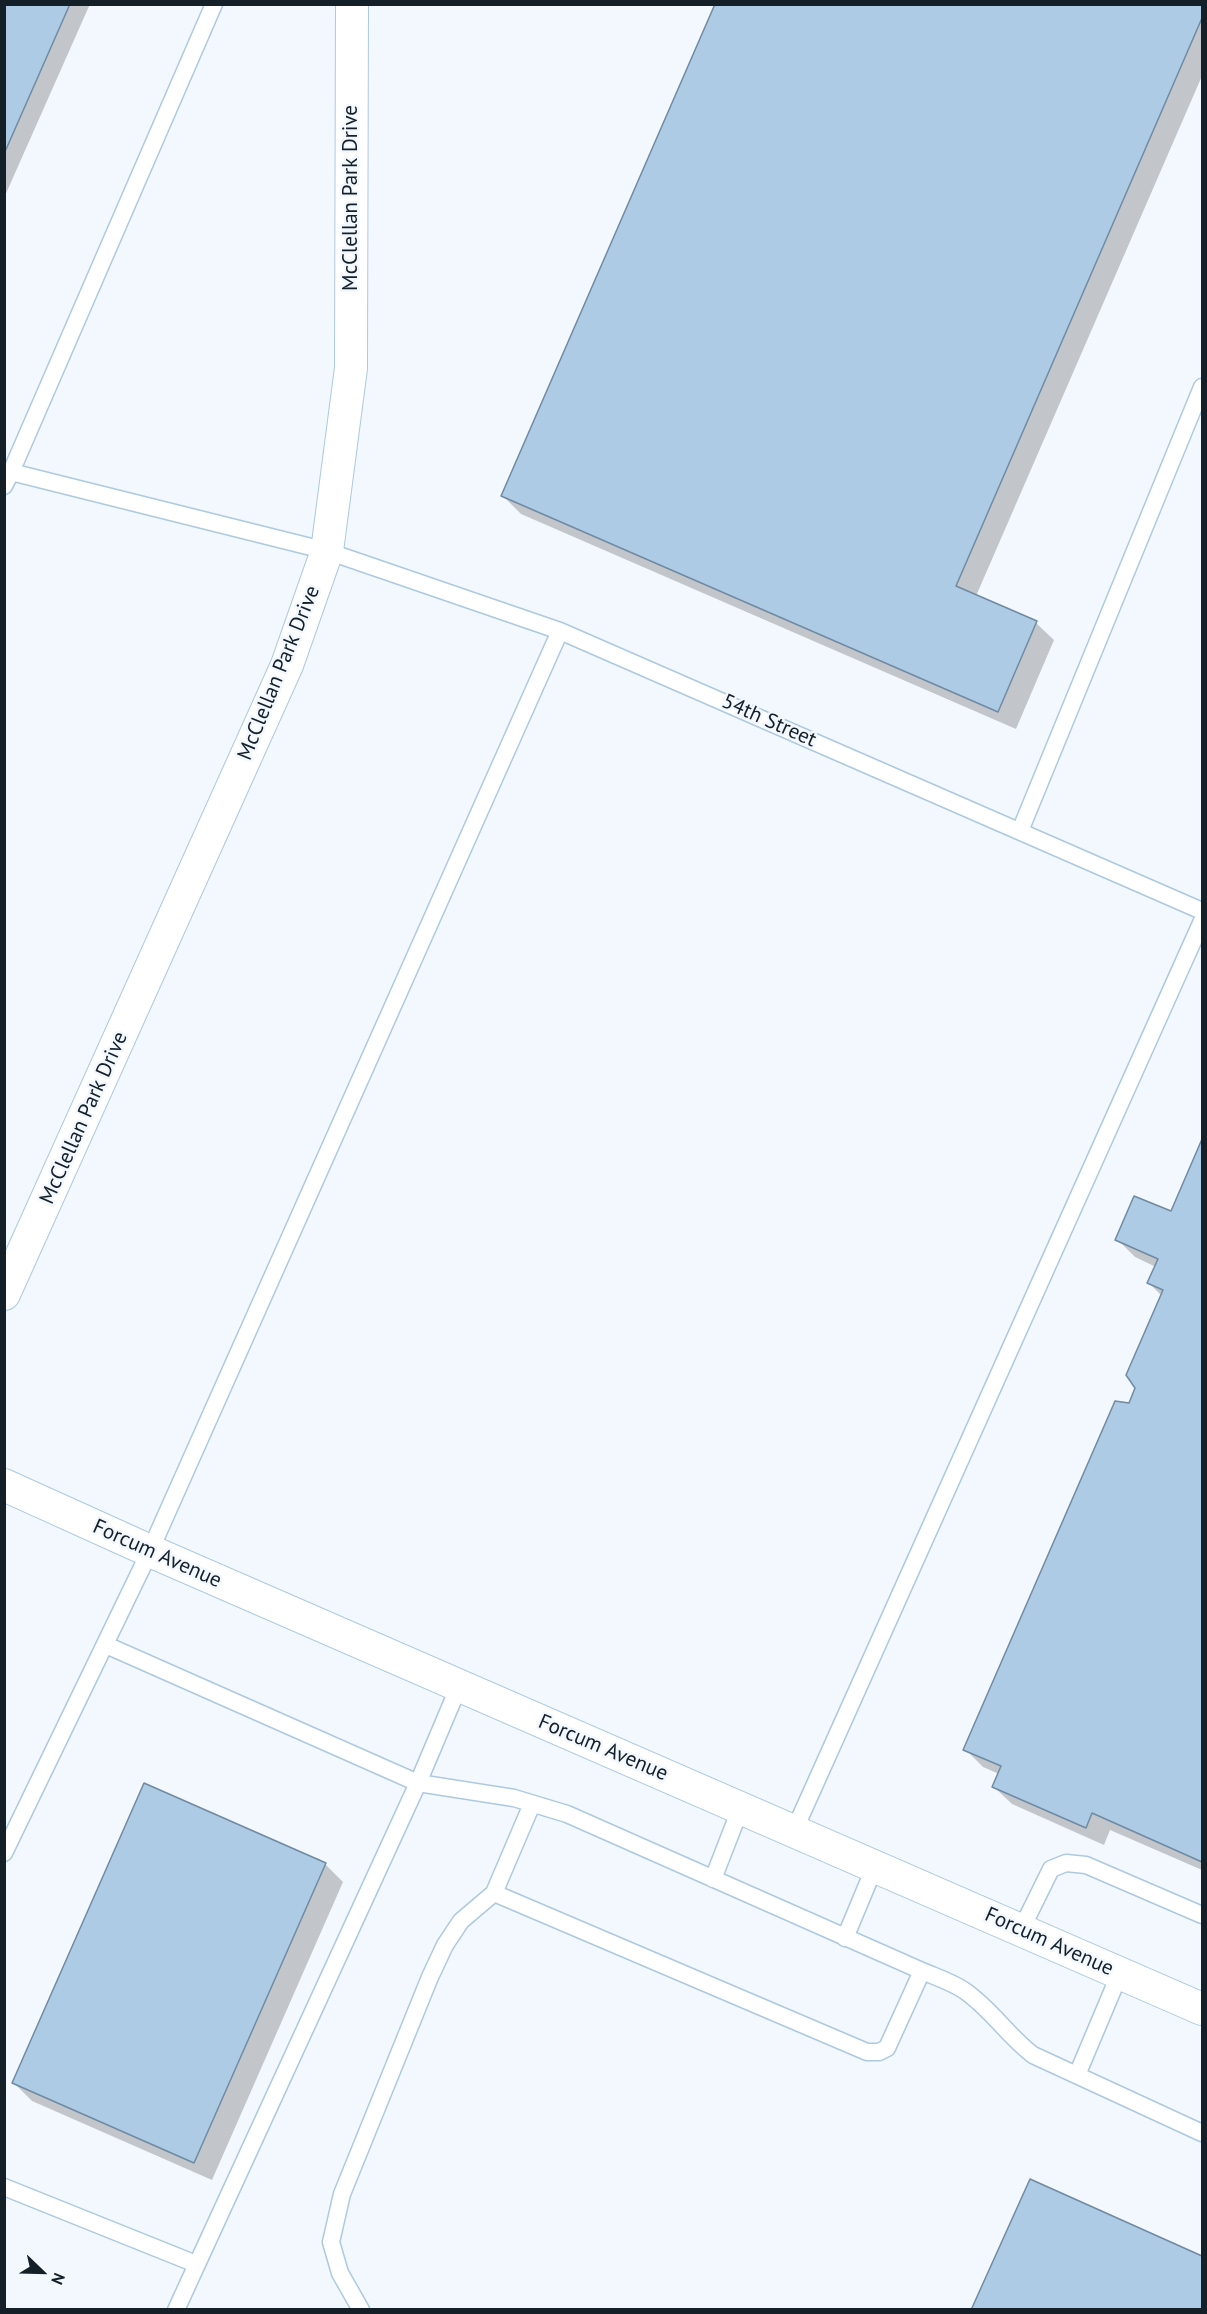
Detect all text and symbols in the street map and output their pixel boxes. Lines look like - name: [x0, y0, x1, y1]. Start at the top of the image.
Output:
- street label: McClellan Park Drive: [338, 105, 364, 291]
- street label: McClellan Park Drive: [232, 582, 326, 764]
- street label: 54th Street: [718, 689, 820, 753]
- street label: McClellan Park Drive: [35, 1028, 133, 1208]
- street label: Forcum Avenue: [89, 1514, 225, 1594]
- street label: Forcum Avenue: [534, 1709, 672, 1787]
- street label: Forcum Avenue: [981, 1902, 1117, 1982]
- north arrow: [12, 2242, 72, 2302]
- text: N: [47, 2270, 70, 2288]

